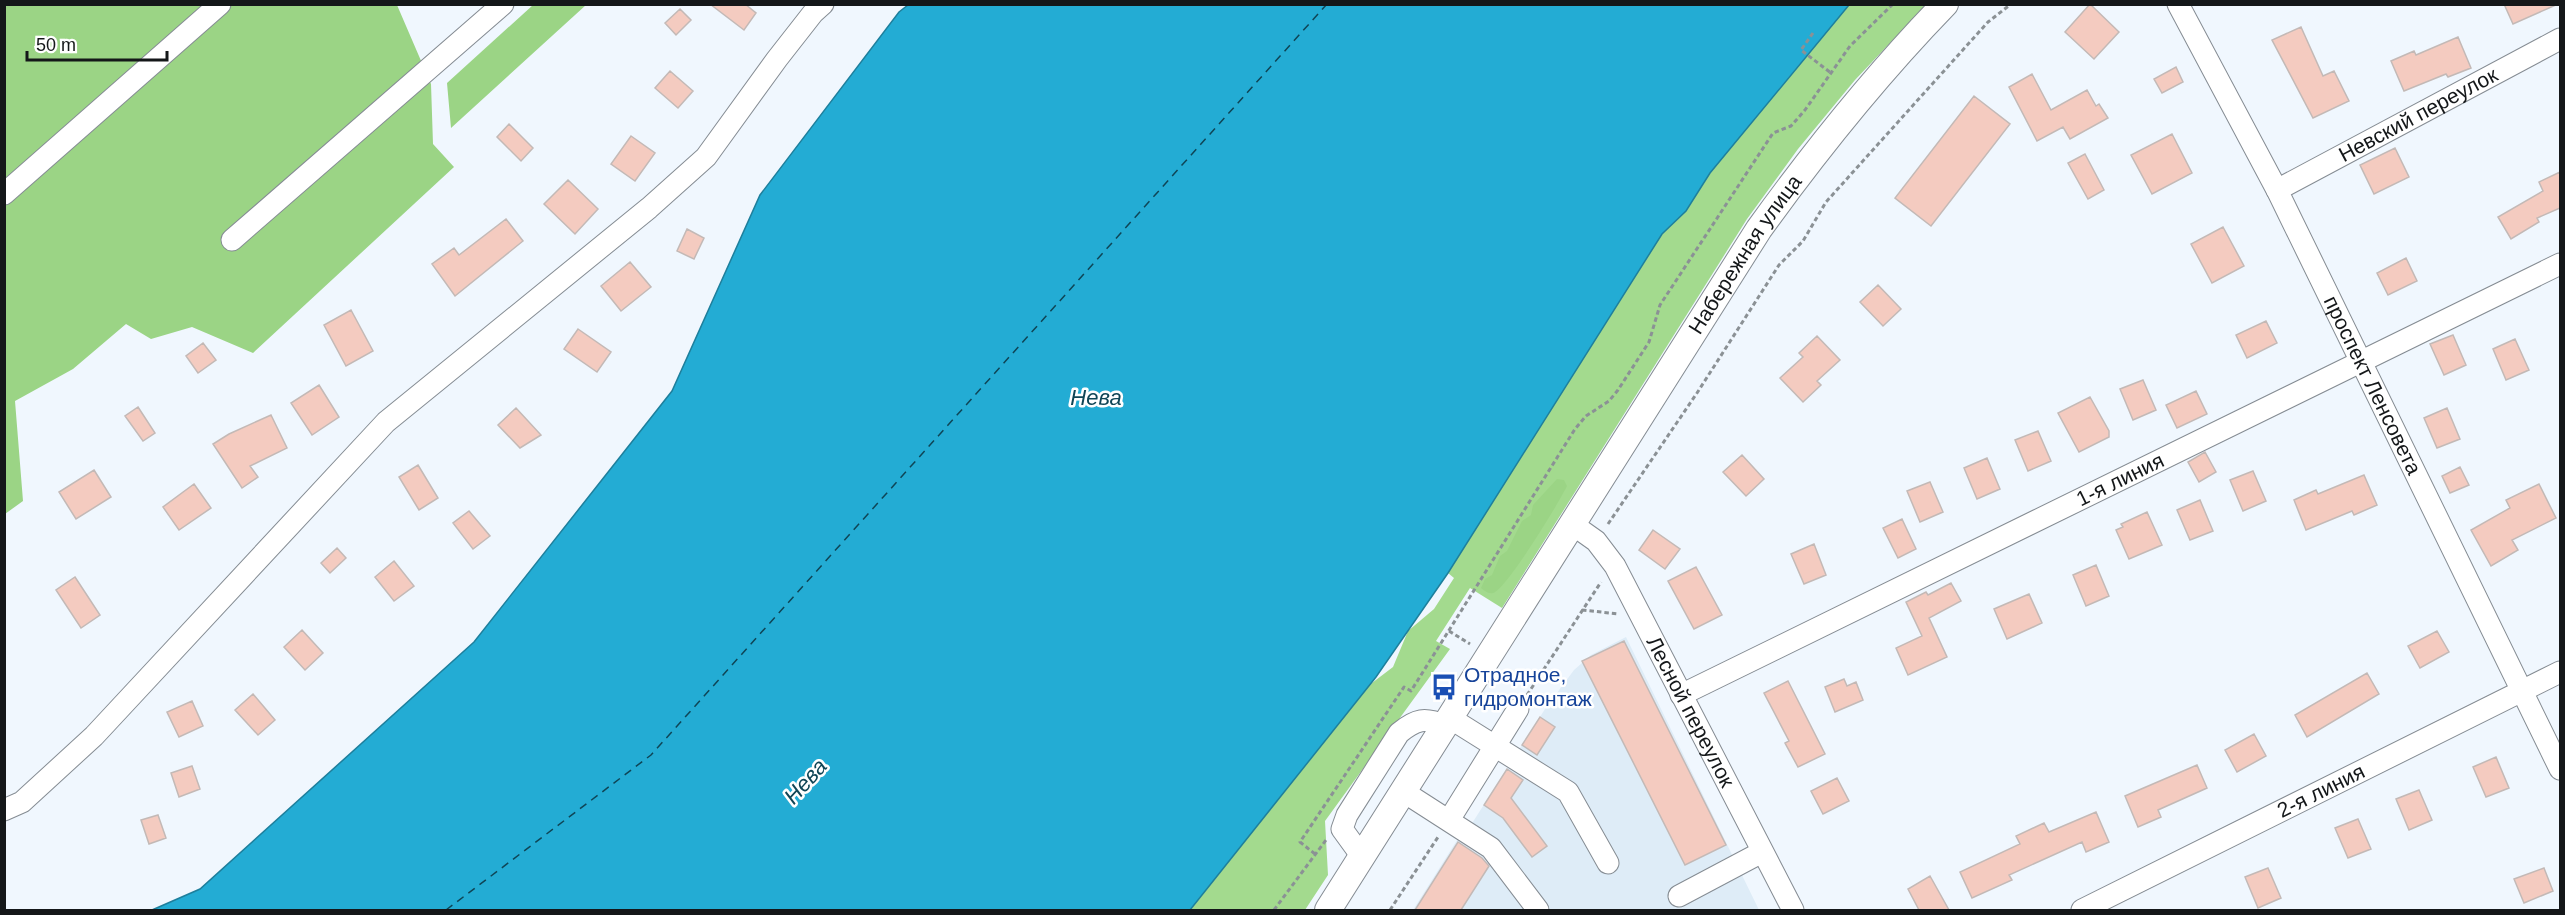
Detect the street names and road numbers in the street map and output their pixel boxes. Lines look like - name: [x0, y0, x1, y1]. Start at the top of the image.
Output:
- street label: Невский переулок: [2335, 62, 2502, 166]
- street label: Набережная улица: [1684, 170, 1806, 338]
- street label: проспект Ленсовета: [2320, 292, 2426, 478]
- street label: 1-я линия: [2072, 448, 2167, 510]
- street label: Лесной переулок: [1642, 632, 1740, 792]
- street label: 2-я линия: [2273, 759, 2368, 822]

